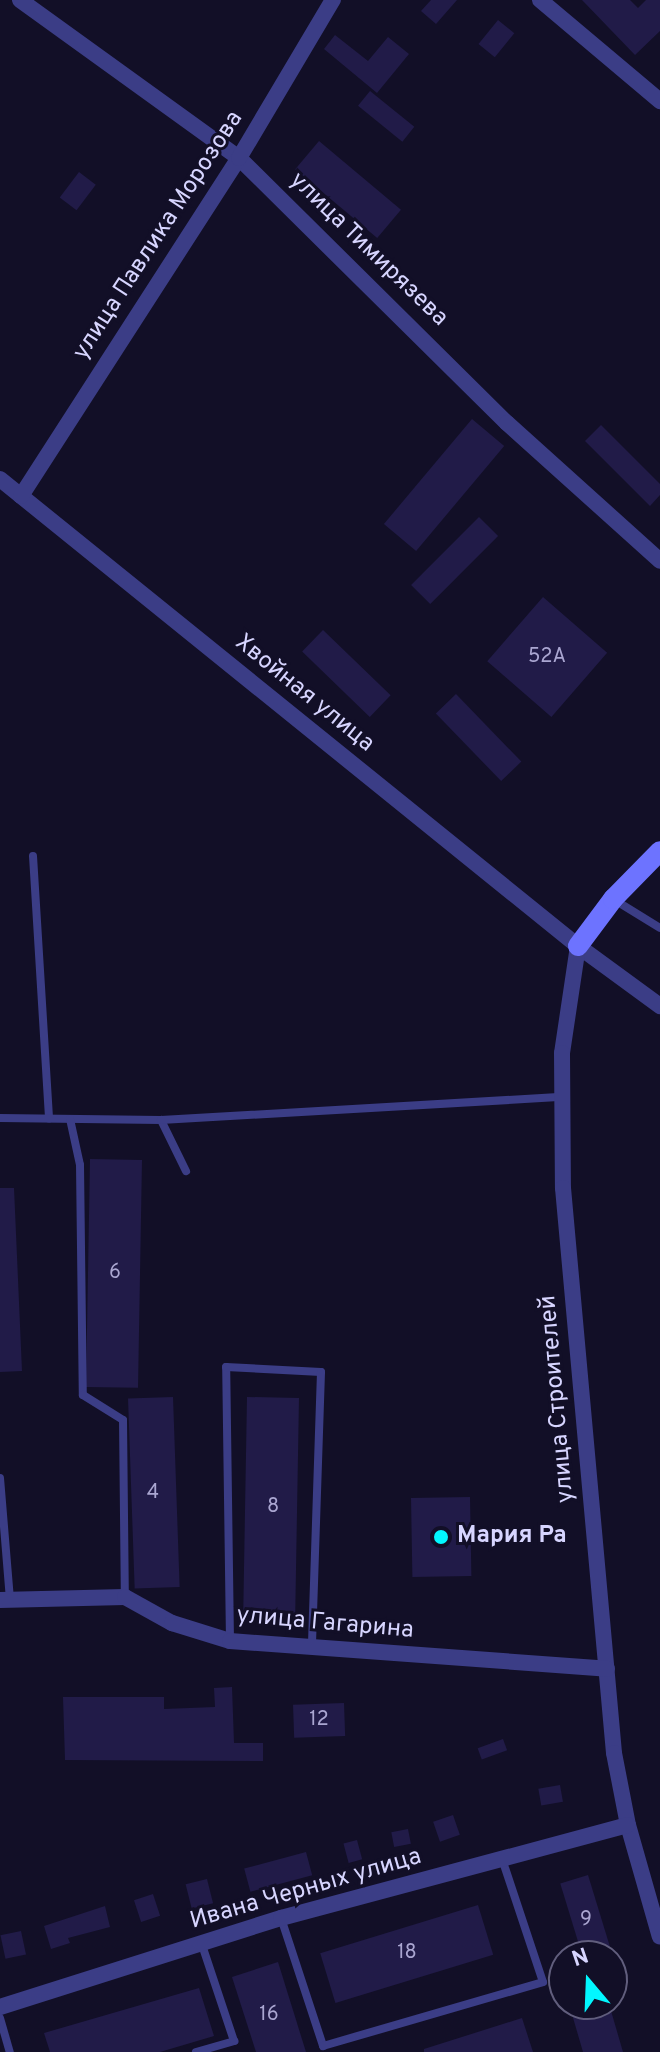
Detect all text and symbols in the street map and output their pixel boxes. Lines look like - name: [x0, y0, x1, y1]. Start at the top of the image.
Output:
- street label: улица Павлика Морозова: [68, 106, 250, 366]
- street label: улица Тимирязева: [282, 167, 454, 333]
- street label: Хвойная улица: [229, 629, 379, 759]
- house number: 52А: [528, 645, 566, 669]
- house number: 6: [109, 1261, 121, 1285]
- street label: улица Строителей: [535, 1294, 581, 1504]
- house number: 4: [147, 1481, 159, 1505]
- house number: 8: [267, 1495, 279, 1519]
- place label: Мария Ра: [457, 1523, 567, 1551]
- marker: Мария Ра: [432, 1528, 450, 1546]
- street label: улица Гагарина: [235, 1602, 415, 1646]
- house number: 12: [309, 1708, 329, 1732]
- street label: Ивана Черных улица: [187, 1843, 425, 1937]
- house number: 9: [580, 1908, 592, 1932]
- north arrow: [548, 1940, 628, 2020]
- house number: 18: [397, 1941, 417, 1965]
- text: N: [569, 1943, 593, 1974]
- house number: 16: [259, 2003, 279, 2027]

